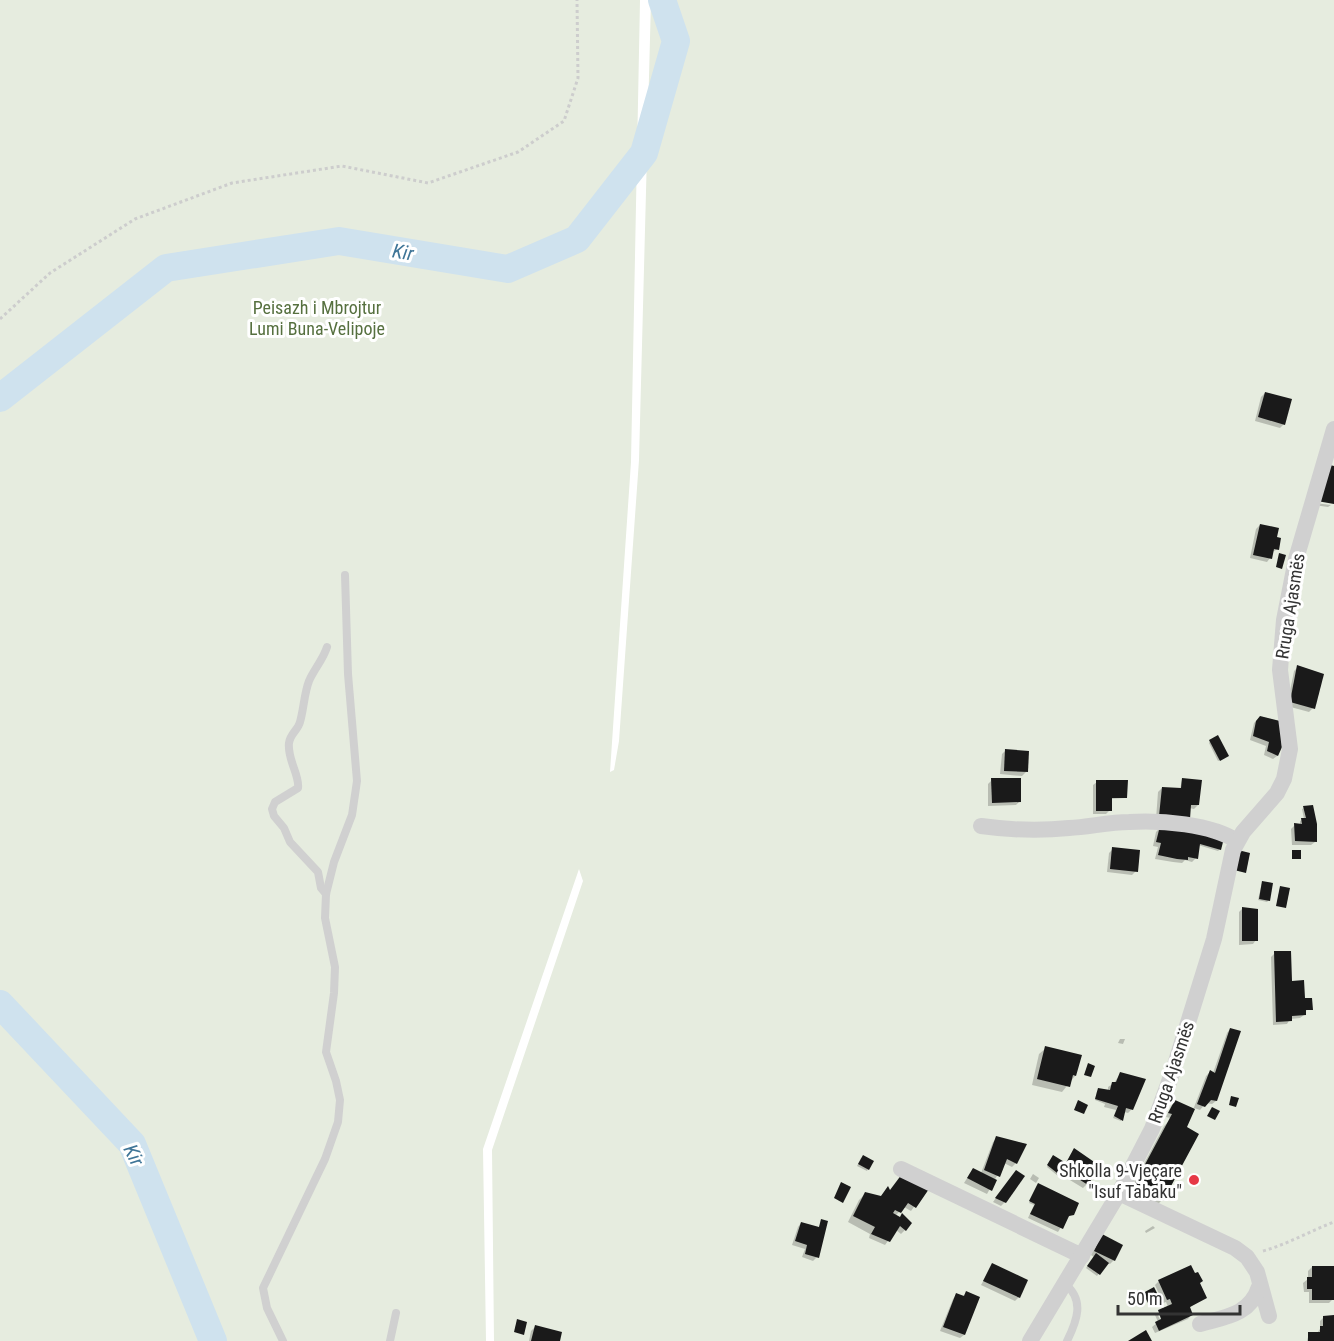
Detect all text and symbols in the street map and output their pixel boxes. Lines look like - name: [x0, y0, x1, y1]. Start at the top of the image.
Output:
- water label: Kir: [391, 239, 416, 266]
- park label: Peisazh i Mbrojtur Lumi Buna-Velipoje: [249, 297, 385, 339]
- street label: Rruga Ajasmës: [1271, 552, 1309, 660]
- street label: Rruga Ajasmës: [1144, 1018, 1198, 1126]
- water label: Kir: [119, 1140, 150, 1171]
- place label: Shkolla 9-Vjeçare "Isuf Tabaku": [1059, 1160, 1182, 1202]
- marker: Shkolla 9-Vjeçare "Isuf Tabaku": [1187, 1173, 1201, 1187]
- scale bar: [1118, 1278, 1240, 1316]
- text: 50 m: [1127, 1288, 1162, 1309]

